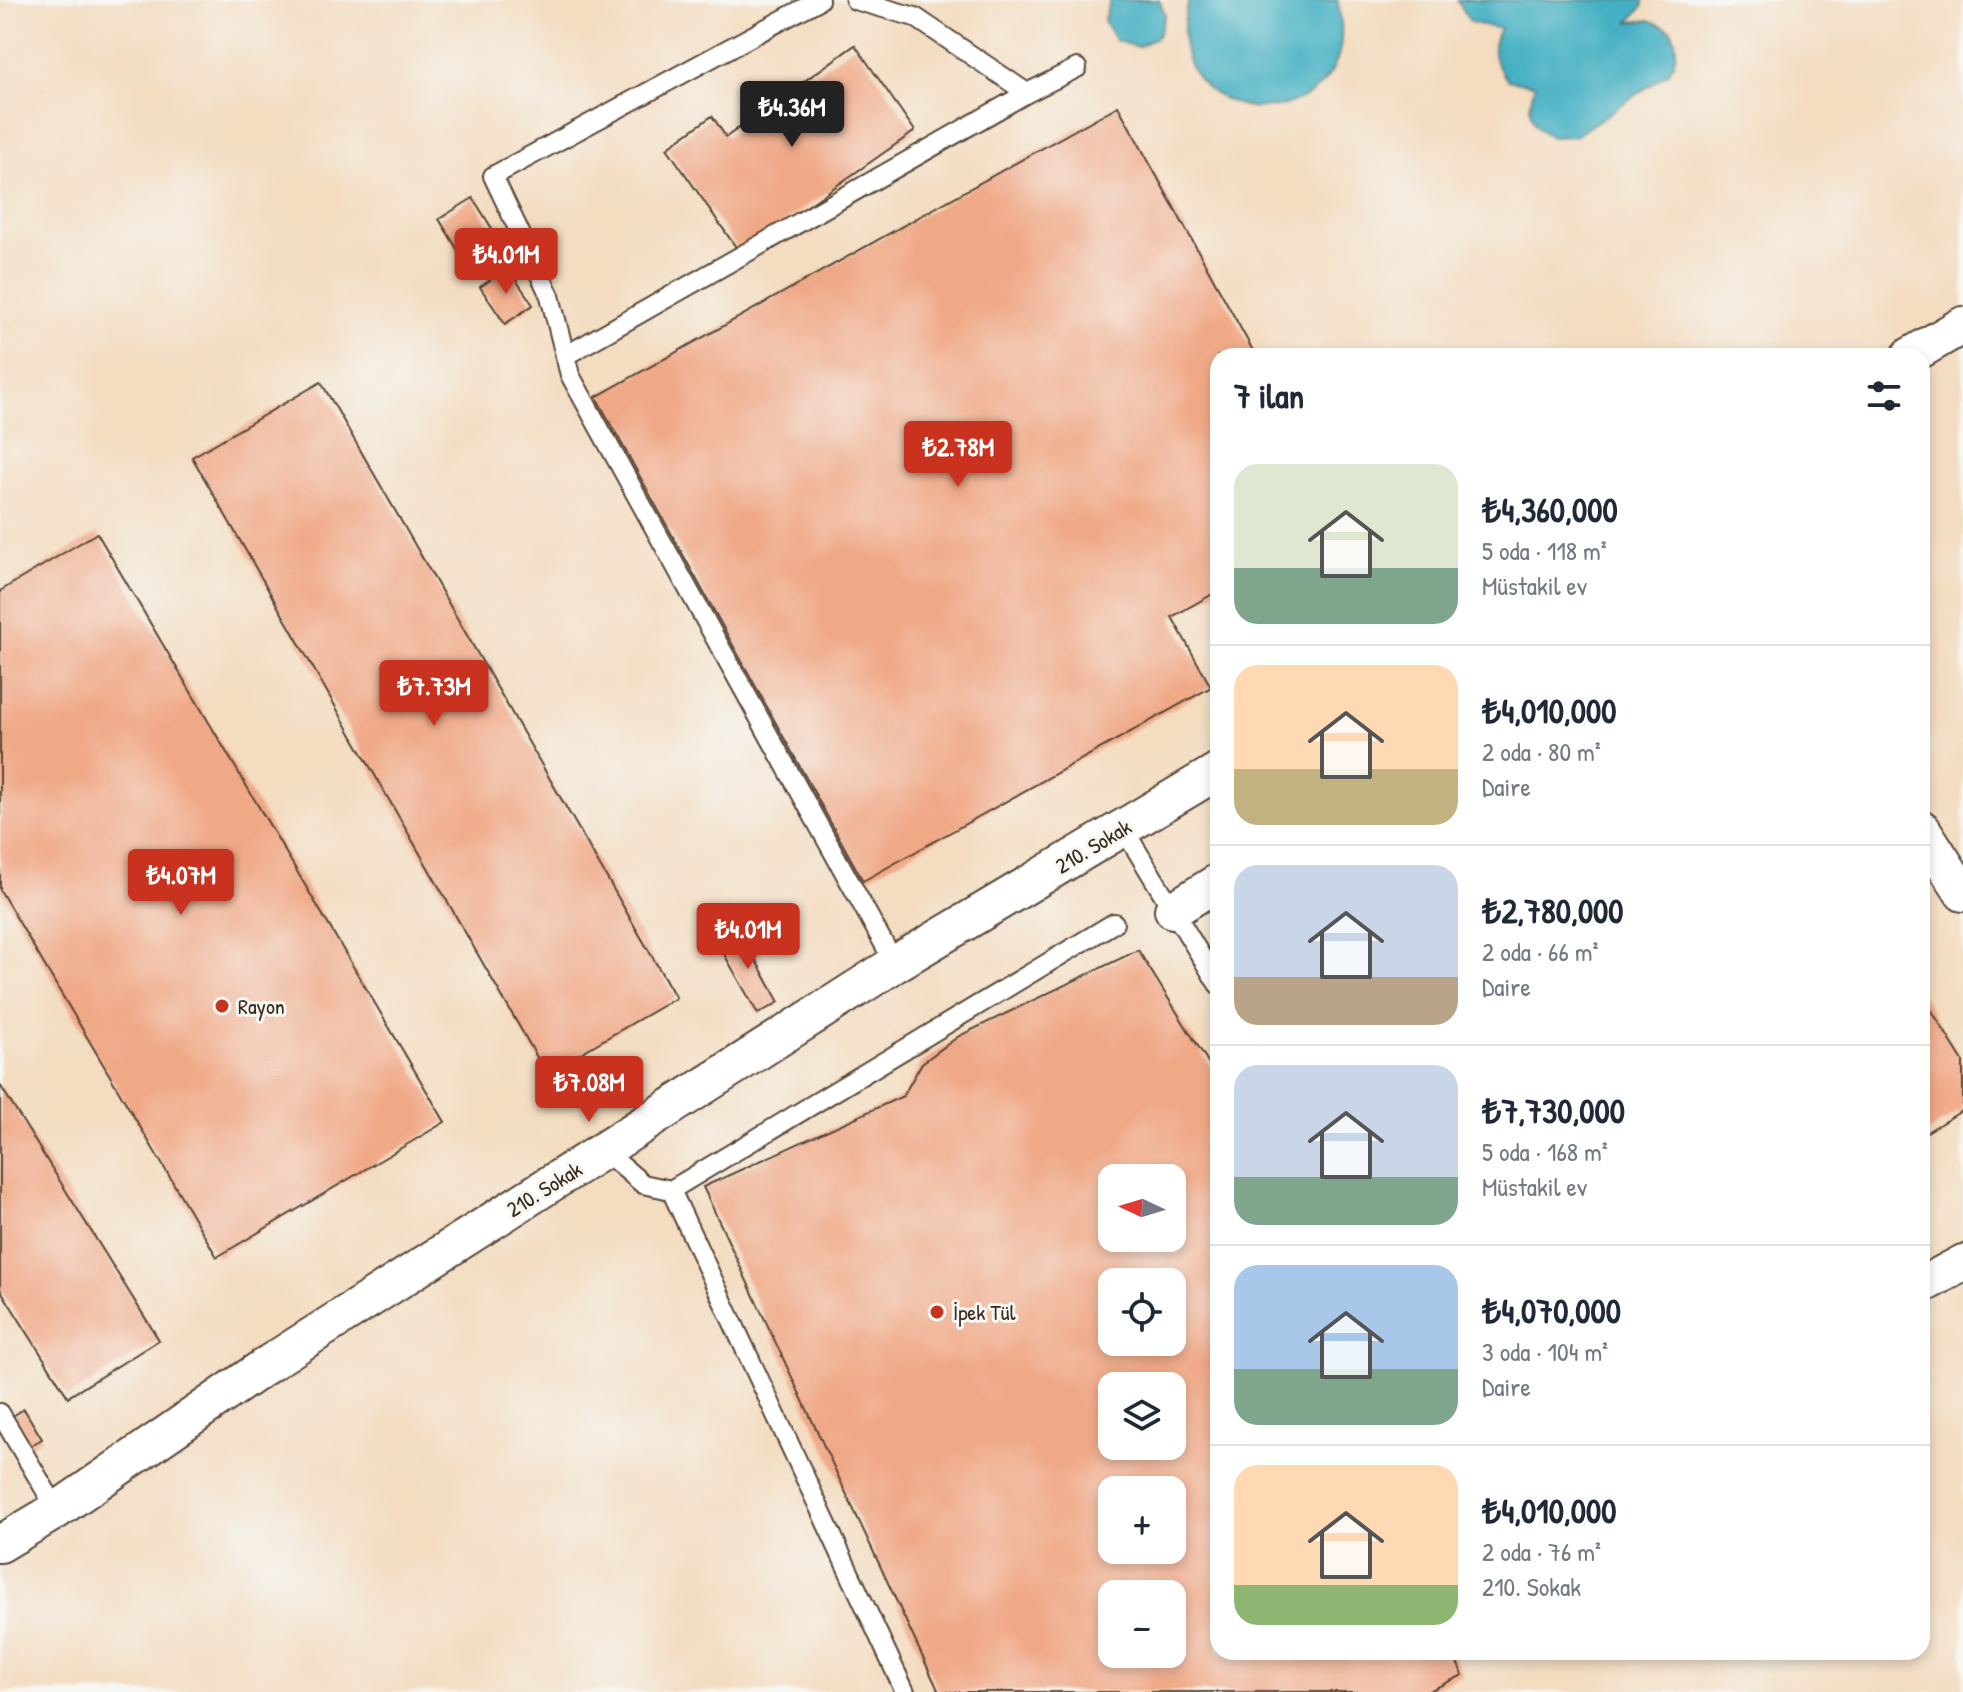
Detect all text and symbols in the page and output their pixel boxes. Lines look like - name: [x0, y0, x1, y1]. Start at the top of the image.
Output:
- pin: ₺4.36M: [727, 81, 857, 149]
- text: ₺4.36M: [758, 89, 826, 124]
- pin: ₺4.01M: [441, 228, 571, 296]
- text: ₺4.01M: [473, 236, 539, 271]
- text: 7 ilan: [1234, 373, 1304, 419]
- icon: filters: [1862, 374, 1906, 418]
- pin: ₺2.78M: [893, 421, 1023, 489]
- text: ₺2.78M: [922, 429, 994, 464]
- text: ₺4,360,000: [1482, 487, 1618, 533]
- icon: home: [1298, 496, 1394, 592]
- text: 5 oda · 118 m²: [1482, 533, 1607, 568]
- text: Müstakil ev: [1482, 568, 1587, 603]
- pin: ₺7.73M: [369, 660, 499, 728]
- text: ₺7.73M: [397, 668, 471, 703]
- text: ₺4,010,000: [1482, 688, 1616, 734]
- icon: home: [1298, 697, 1394, 793]
- text: 2 oda · 80 m²: [1482, 734, 1601, 769]
- text: Daire: [1482, 769, 1531, 804]
- street label: 210. Sokak: [1049, 812, 1137, 880]
- pin: ₺4.07M: [116, 849, 246, 917]
- text: ₺4.07M: [146, 857, 216, 892]
- text: ₺2,780,000: [1482, 888, 1624, 934]
- icon: home: [1298, 897, 1394, 993]
- pin: ₺4.01M: [683, 903, 813, 971]
- text: ₺4.01M: [715, 911, 781, 946]
- text: 2 oda · 66 m²: [1482, 934, 1599, 969]
- text: Daire: [1482, 969, 1531, 1004]
- place label: Rayon: [238, 991, 285, 1021]
- marker: Rayon: [213, 997, 231, 1015]
- pin: ₺7.08M: [524, 1056, 654, 1124]
- text: ₺7.08M: [553, 1064, 625, 1099]
- text: ₺7,730,000: [1482, 1088, 1625, 1134]
- icon: home: [1298, 1097, 1394, 1193]
- text: 5 oda · 168 m²: [1482, 1134, 1608, 1169]
- street label: 210. Sokak: [501, 1154, 587, 1224]
- north arrow: [1098, 1164, 1186, 1252]
- map controls: [1098, 1164, 1186, 1668]
- text: Müstakil ev: [1482, 1169, 1587, 1204]
- button: locate: [1098, 1268, 1186, 1356]
- text: ₺4,070,000: [1482, 1288, 1621, 1334]
- place label: İpek Tül: [953, 1297, 1016, 1327]
- icon: home: [1298, 1297, 1394, 1393]
- marker: İpek Tül: [928, 1303, 946, 1321]
- text: 3 oda · 104 m²: [1482, 1334, 1608, 1369]
- text: Daire: [1482, 1369, 1531, 1404]
- button: layers: [1098, 1372, 1186, 1460]
- button: +: [1098, 1476, 1186, 1564]
- text: ₺4,010,000: [1482, 1488, 1616, 1534]
- icon: home: [1298, 1497, 1394, 1593]
- text: 2 oda · 76 m²: [1482, 1534, 1601, 1569]
- text: 210. Sokak: [1482, 1569, 1581, 1604]
- button: −: [1098, 1580, 1186, 1668]

